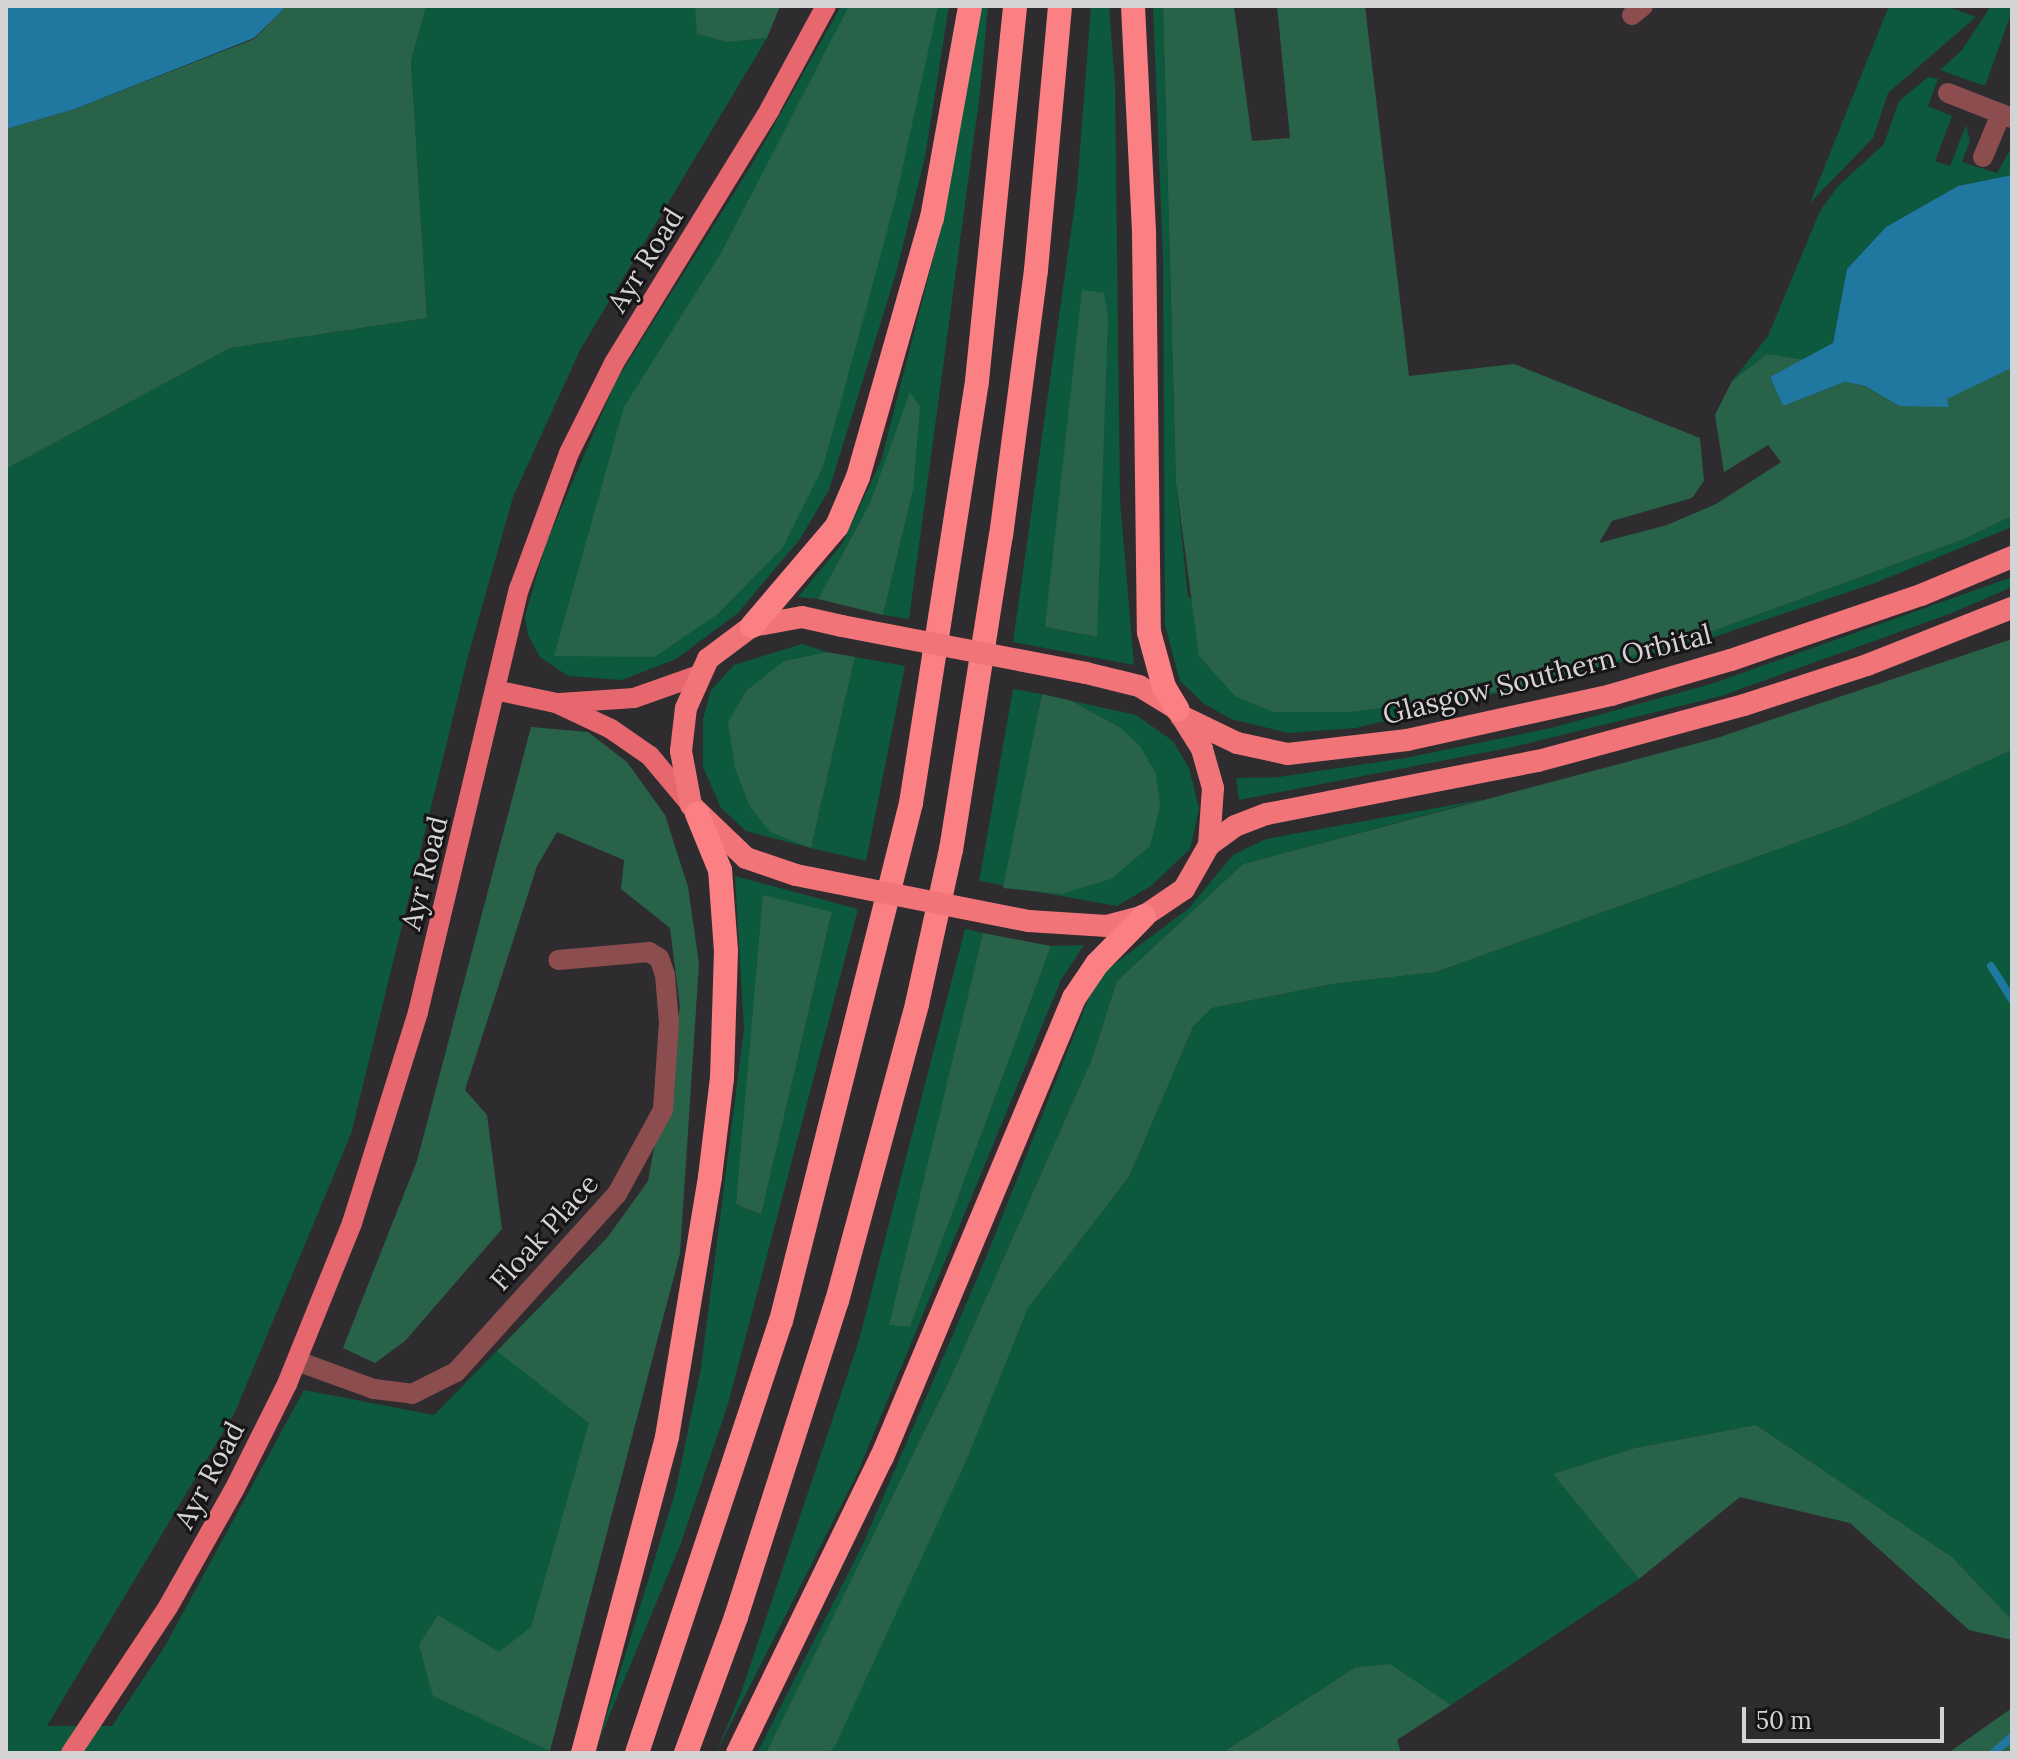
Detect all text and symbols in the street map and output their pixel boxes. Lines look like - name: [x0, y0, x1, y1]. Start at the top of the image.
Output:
- street label: Ayr Road: [600, 202, 690, 318]
- street label: Glasgow Southern Orbital: [1379, 617, 1715, 731]
- street label: Ayr Road: [394, 812, 454, 934]
- street label: Floak Place: [483, 1167, 605, 1297]
- street label: Ayr Road: [167, 1416, 251, 1534]
- scale bar: [1746, 1691, 1948, 1741]
- text: 50 m: [1756, 1705, 1812, 1736]

